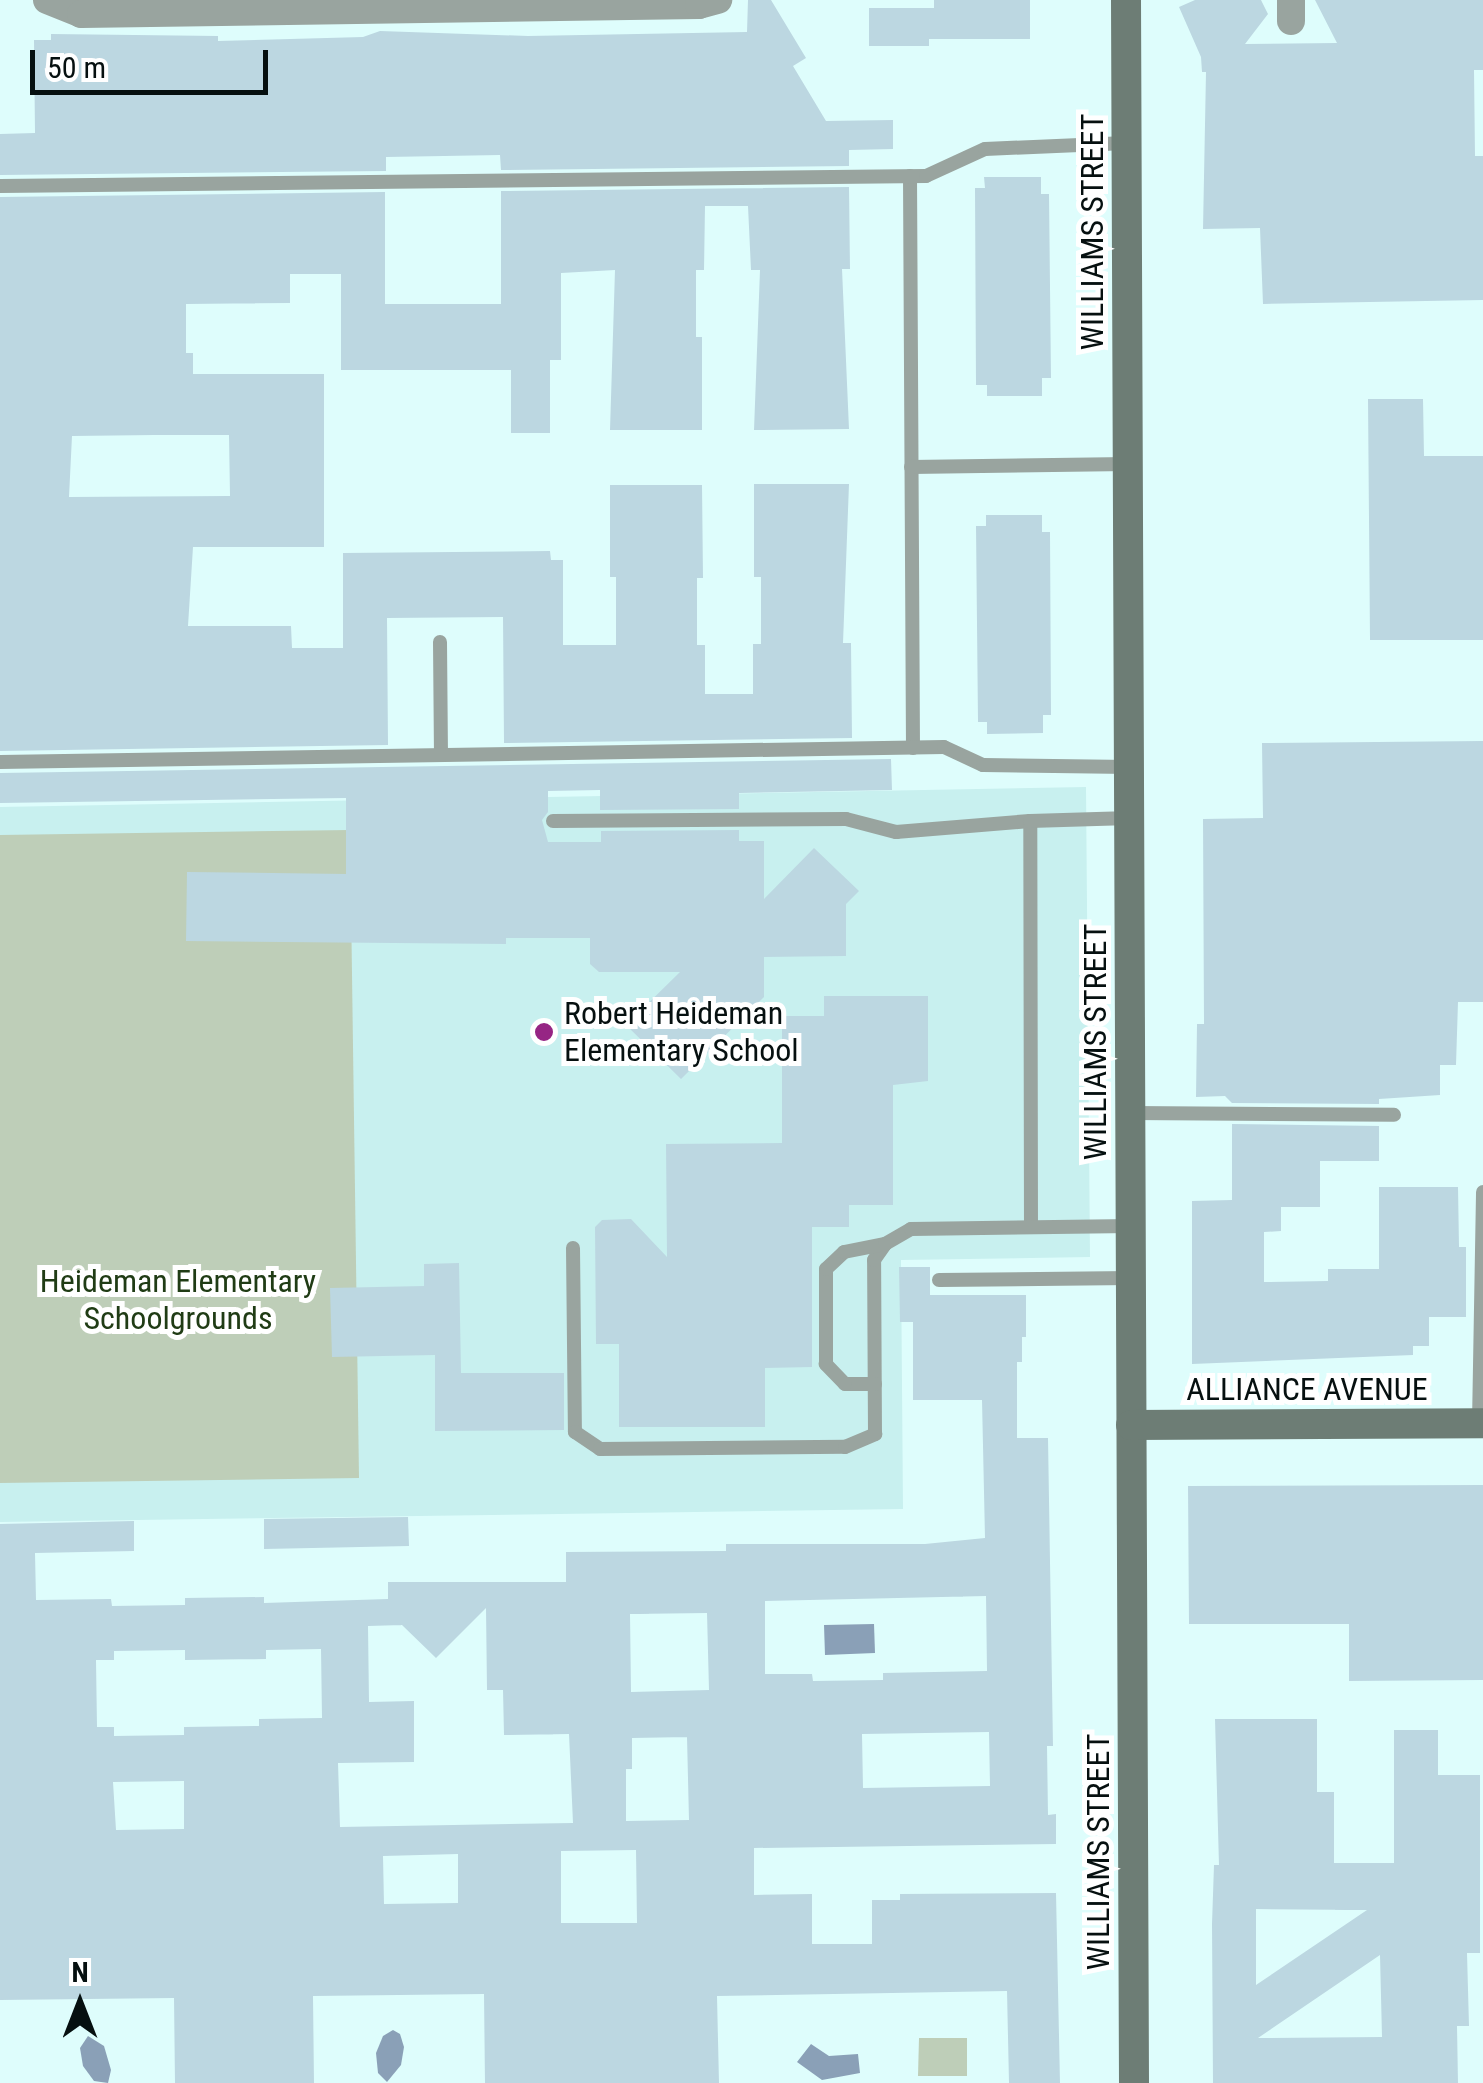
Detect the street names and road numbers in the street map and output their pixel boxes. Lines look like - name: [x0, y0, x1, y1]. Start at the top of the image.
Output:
- street label: WILLIAMS STREET: [1073, 114, 1111, 350]
- street label: WILLIAMS STREET: [1076, 924, 1114, 1160]
- street label: ALLIANCE AVENUE: [1186, 1370, 1428, 1408]
- street label: WILLIAMS STREET: [1079, 1734, 1117, 1970]

